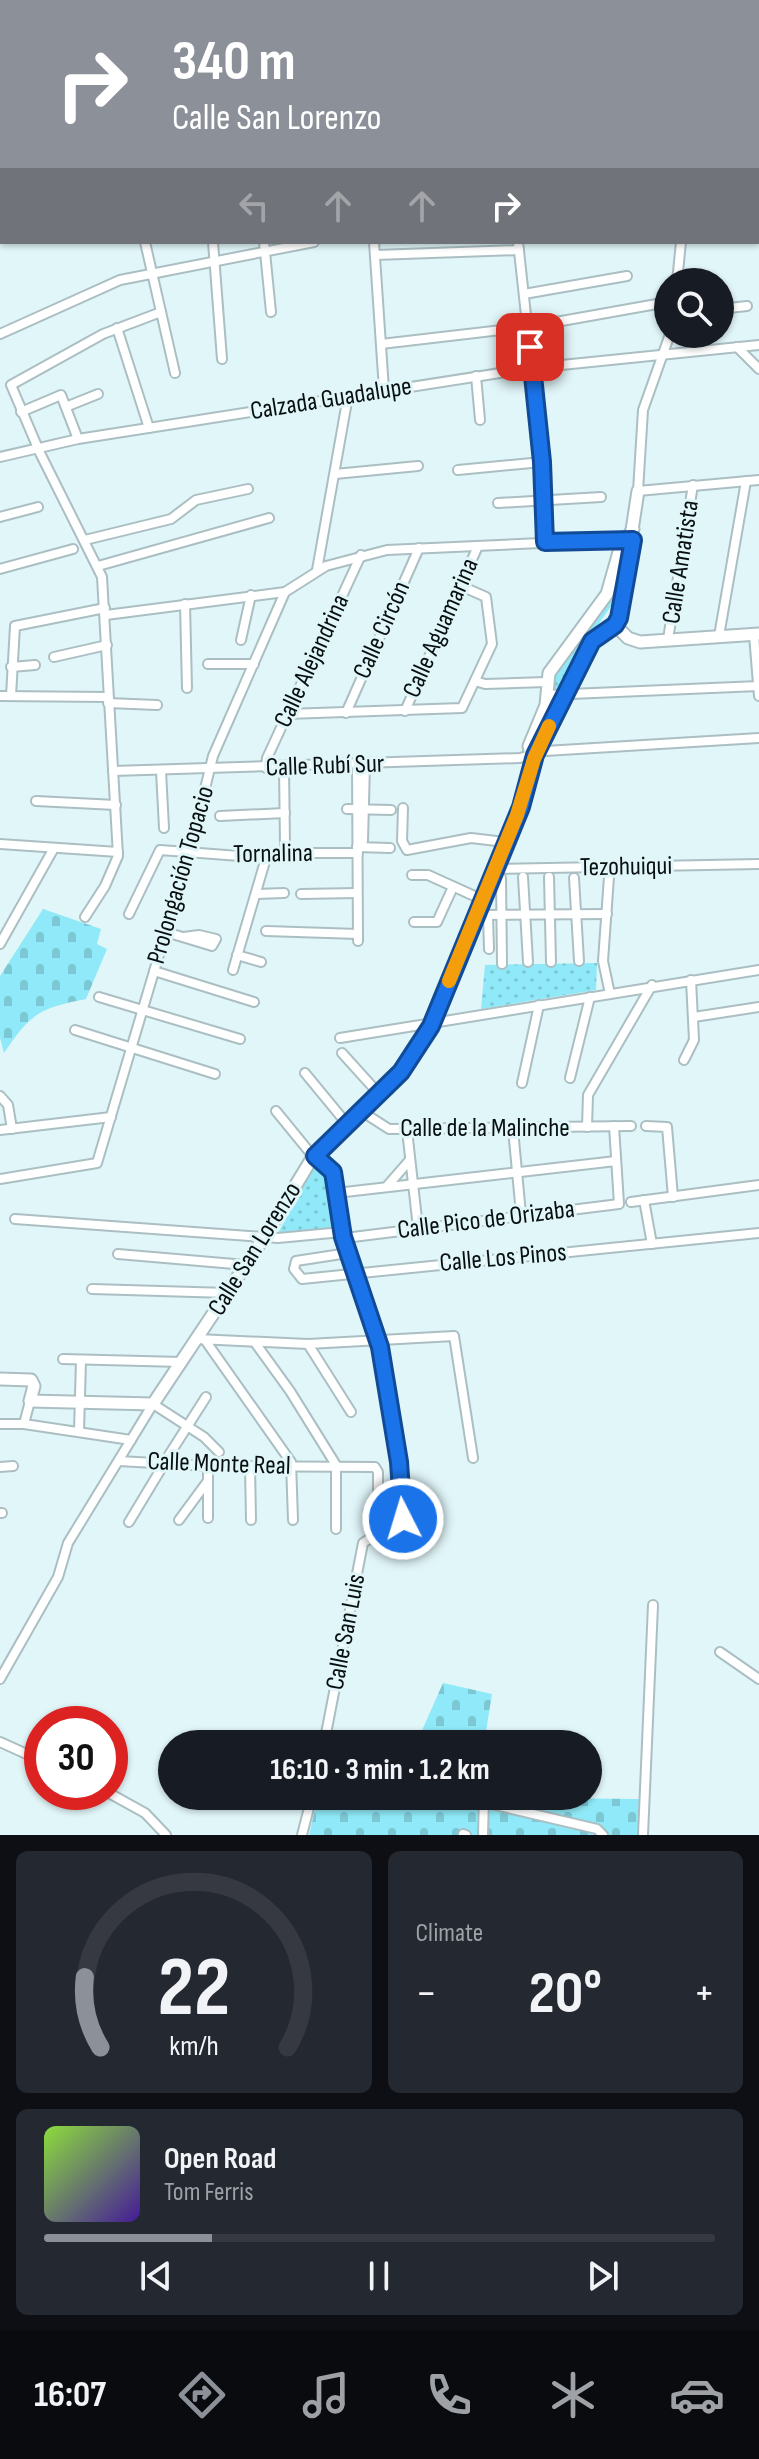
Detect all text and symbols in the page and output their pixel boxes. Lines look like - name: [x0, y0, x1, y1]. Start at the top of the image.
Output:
- text: 340 m: [172, 29, 296, 96]
- icon: right: [40, 32, 144, 136]
- text: Calle San Lorenzo: [172, 97, 382, 140]
- icon: left: [232, 184, 276, 228]
- icon: ahead: [316, 184, 360, 228]
- icon: ahead: [400, 184, 444, 228]
- icon: right: [484, 184, 528, 228]
- map controls: [654, 268, 734, 348]
- button: search: [654, 268, 734, 348]
- pin: [496, 313, 564, 381]
- icon: arrive: [508, 325, 552, 369]
- street label: Calzada Guadalupe: [248, 371, 414, 427]
- street label: Calle Amatista: [656, 498, 706, 626]
- street label: Calle Aguamarina: [396, 553, 486, 703]
- street label: Calle Circón: [347, 577, 417, 683]
- street label: Calle Alejandrina: [268, 590, 356, 732]
- street label: Calle Rubí Sur: [265, 748, 385, 784]
- street label: Prolongación Topacio: [141, 783, 221, 967]
- street label: Tornalina: [233, 838, 313, 870]
- street label: Tezohuiqui: [580, 851, 672, 883]
- street label: Calle de la Malinche: [400, 1113, 570, 1144]
- street label: Calle San Lorenzo: [202, 1177, 308, 1321]
- street label: Calle Pico de Orizaba: [396, 1194, 576, 1246]
- street label: Calle Los Pinos: [438, 1237, 568, 1279]
- street label: Calle Monte Real: [147, 1446, 291, 1482]
- position arrow: [361, 1477, 445, 1561]
- street label: Calle San Luis: [320, 1571, 372, 1693]
- speed limit sign: 30: [24, 1706, 128, 1810]
- text: 16:10 · 3 min · 1.2 km: [270, 1752, 490, 1788]
- text: Climate: [416, 1918, 483, 1949]
- text: 22: [157, 1939, 230, 2039]
- text: 20°: [528, 1958, 602, 2030]
- text: −: [416, 1967, 437, 2020]
- text: +: [693, 1967, 715, 2020]
- text: km/h: [169, 2029, 218, 2064]
- text: Open Road: [164, 2141, 276, 2177]
- text: Tom Ferris: [164, 2177, 254, 2208]
- icon: previous: [134, 2254, 178, 2298]
- icon: pause: [357, 2254, 401, 2298]
- icon: next: [581, 2254, 625, 2298]
- icon: directions: [174, 2367, 230, 2423]
- icon: music: [298, 2367, 354, 2423]
- icon: phone: [421, 2367, 477, 2423]
- icon: climate: [545, 2367, 601, 2423]
- icon: car: [669, 2367, 725, 2423]
- text: 16:07: [34, 2374, 106, 2417]

